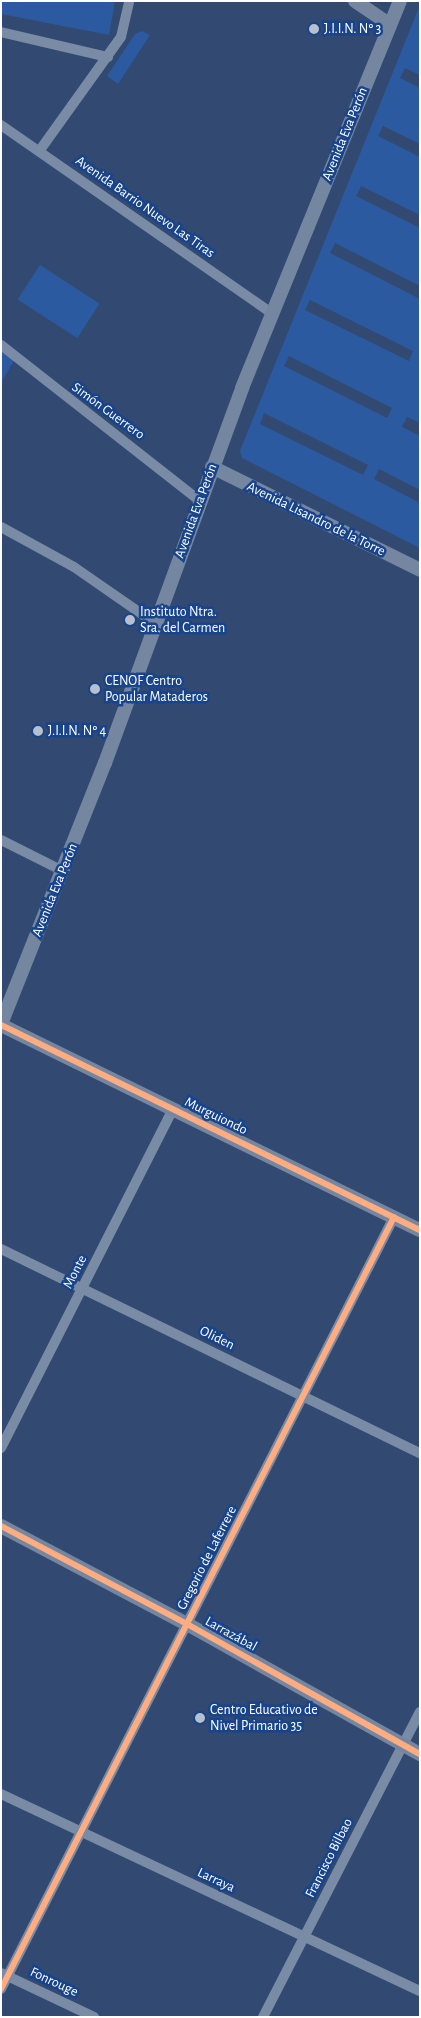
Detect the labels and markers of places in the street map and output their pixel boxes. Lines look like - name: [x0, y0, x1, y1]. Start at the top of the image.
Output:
- place label: J.I.I.N. Nº 3: [324, 21, 381, 37]
- marker: J.I.I.N. Nº 3: [308, 23, 320, 35]
- place label: Instituto Ntra. Sra. del Carmen: [140, 604, 225, 636]
- marker: Instituto Ntra. Sra. del Carmen: [124, 614, 136, 626]
- place label: CENOF Centro Popular Mataderos: [105, 673, 208, 706]
- marker: CENOF Centro Popular Mataderos: [89, 683, 101, 695]
- place label: J.I.I.N. Nº 4: [48, 723, 106, 739]
- marker: J.I.I.N. Nº 4: [32, 725, 44, 737]
- place label: Centro Educativo de Nivel Primario 35: [210, 1702, 318, 1734]
- marker: Centro Educativo de Nivel Primario 35: [194, 1712, 206, 1724]

